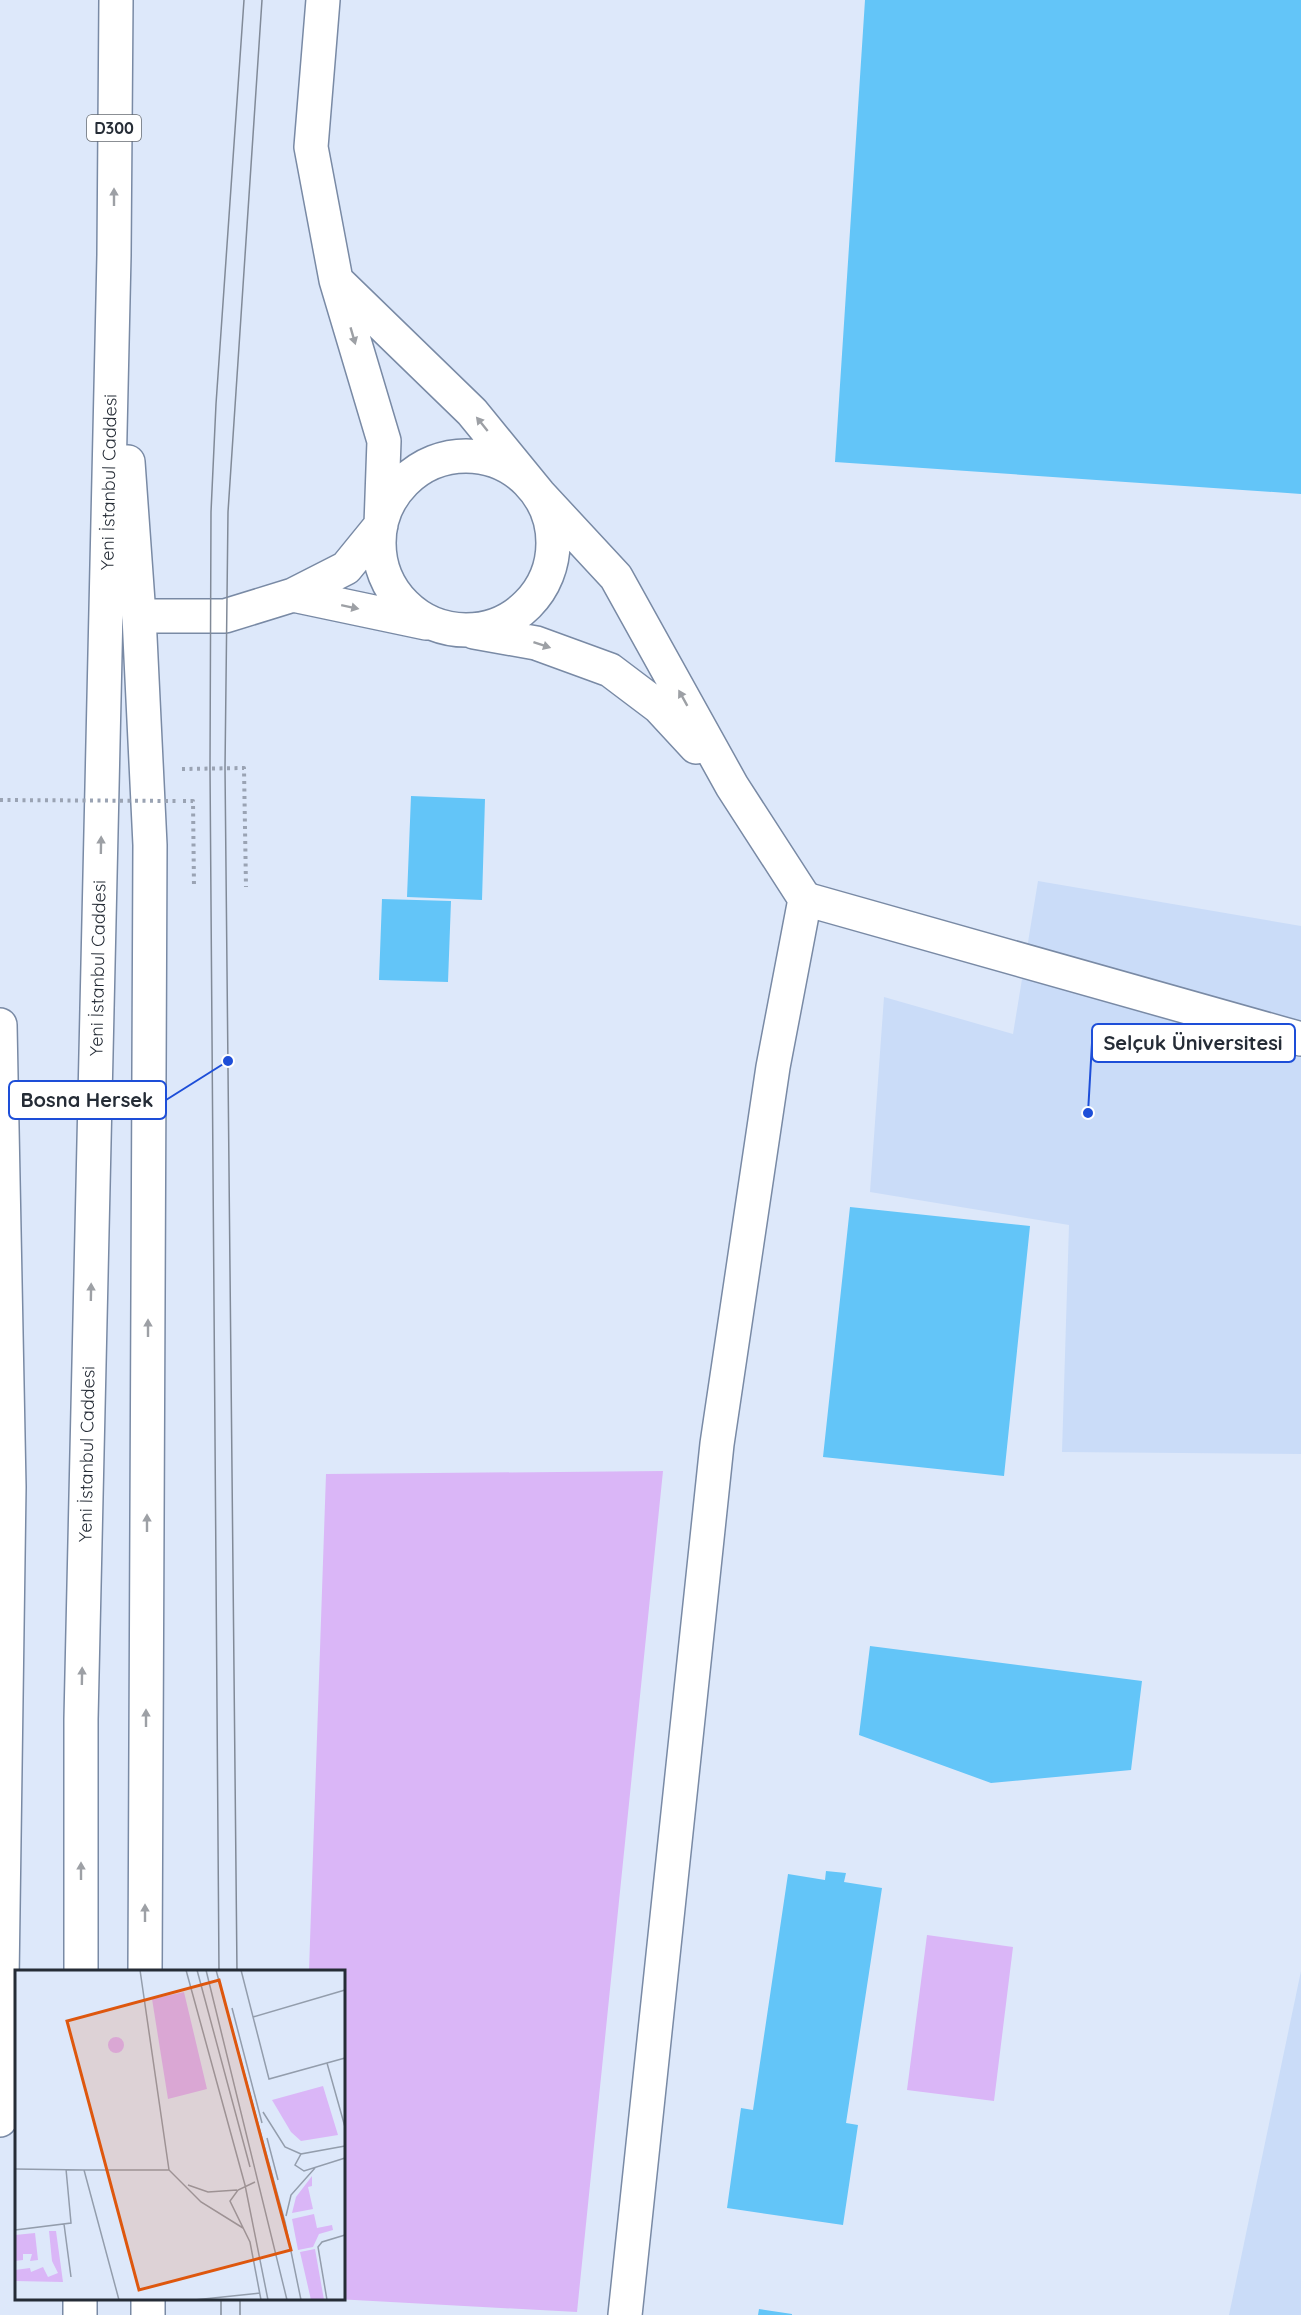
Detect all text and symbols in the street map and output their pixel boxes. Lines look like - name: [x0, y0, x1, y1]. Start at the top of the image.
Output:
- road number: D300: [87, 115, 141, 141]
- one-way arrow: [109, 187, 119, 206]
- one-way arrow: [349, 327, 358, 345]
- street label: Yeni İstanbul Caddesi: [95, 394, 122, 570]
- one-way arrow: [475, 416, 488, 432]
- one-way arrow: [341, 603, 360, 612]
- one-way arrow: [533, 641, 551, 651]
- one-way arrow: [678, 689, 688, 706]
- one-way arrow: [96, 836, 105, 855]
- street label: Yeni İstanbul Caddesi: [84, 880, 111, 1056]
- callout: Selçuk Üniversitesi: [1092, 1024, 1295, 1062]
- text: Selçuk Üniversitesi: [1103, 1030, 1283, 1055]
- callout: Bosna Hersek: [9, 1081, 166, 1119]
- text: Bosna Hersek: [21, 1087, 153, 1112]
- one-way arrow: [86, 1283, 95, 1302]
- one-way arrow: [143, 1319, 153, 1338]
- street label: Yeni İstanbul Caddesi: [73, 1366, 100, 1542]
- one-way arrow: [142, 1514, 152, 1533]
- one-way arrow: [77, 1667, 87, 1686]
- one-way arrow: [141, 1709, 151, 1728]
- one-way arrow: [76, 1862, 86, 1881]
- one-way arrow: [140, 1904, 150, 1923]
- inset map: [15, 1970, 345, 2300]

